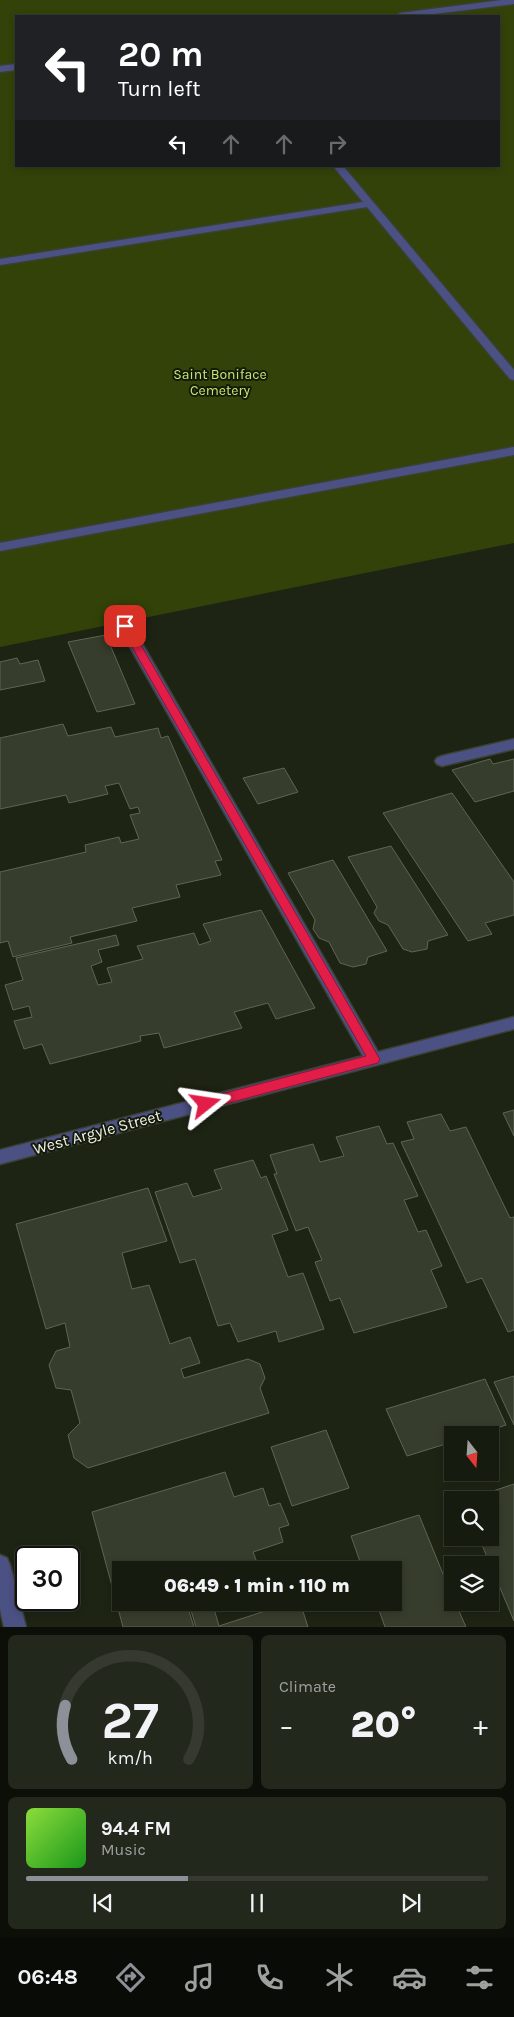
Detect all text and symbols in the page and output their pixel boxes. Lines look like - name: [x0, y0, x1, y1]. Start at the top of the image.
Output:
- text: 20 m: [118, 34, 203, 75]
- icon: left: [35, 35, 100, 100]
- text: Turn left: [118, 76, 201, 102]
- icon: left: [164, 130, 192, 158]
- icon: ahead: [217, 130, 245, 158]
- icon: ahead: [270, 130, 298, 158]
- icon: right: [323, 130, 351, 158]
- park label: Saint Boniface Cemetery: [173, 366, 267, 399]
- pin: [104, 605, 146, 647]
- icon: arrive: [111, 612, 139, 640]
- position arrow: [179, 1077, 231, 1129]
- street label: West Argyle Street: [31, 1106, 163, 1158]
- north arrow: [444, 1426, 499, 1481]
- map controls: [444, 1426, 499, 1611]
- button: search: [444, 1491, 499, 1546]
- speed limit sign: 30: [15, 1546, 80, 1611]
- button: layers: [444, 1556, 499, 1611]
- text: 06:49 · 1 min · 110 m: [164, 1575, 350, 1597]
- text: Climate: [279, 1677, 336, 1696]
- text: 27: [102, 1690, 159, 1751]
- text: 20°: [350, 1702, 417, 1747]
- text: −: [279, 1709, 294, 1742]
- text: +: [473, 1709, 488, 1742]
- text: km/h: [108, 1748, 153, 1769]
- text: 94.4 FM: [101, 1818, 171, 1840]
- text: Music: [101, 1840, 146, 1859]
- icon: previous: [89, 1889, 117, 1917]
- icon: pause: [243, 1889, 271, 1917]
- icon: next: [397, 1889, 425, 1917]
- icon: directions: [113, 1960, 148, 1995]
- icon: music: [182, 1960, 217, 1995]
- icon: phone: [252, 1960, 287, 1995]
- icon: climate: [322, 1960, 357, 1995]
- icon: car: [392, 1960, 427, 1995]
- icon: filters: [462, 1960, 497, 1995]
- text: 06:48: [17, 1964, 78, 1990]

